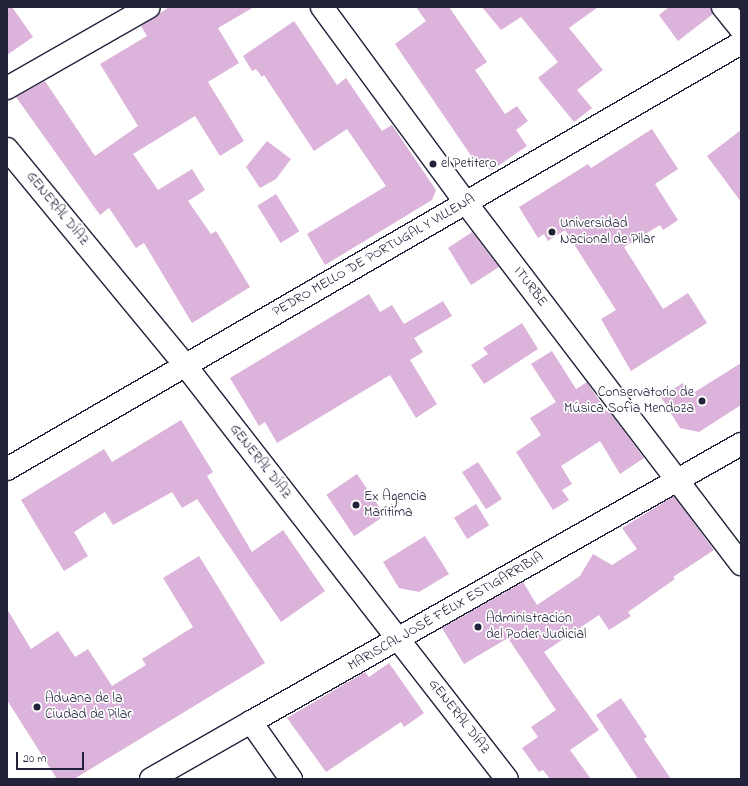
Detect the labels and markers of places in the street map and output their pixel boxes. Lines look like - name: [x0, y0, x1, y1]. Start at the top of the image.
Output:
- place label: el Petitero: [441, 156, 496, 172]
- marker: el Petitero: [428, 159, 438, 169]
- place label: Universidad Nacional de Pilar: [560, 216, 655, 248]
- marker: Universidad Nacional de Pilar: [547, 227, 557, 237]
- place label: Conservatorio de Música Sofía Mendoza: [564, 385, 694, 418]
- marker: Conservatorio de Música Sofía Mendoza: [697, 396, 707, 406]
- place label: Ex Agencia Marítima: [364, 489, 427, 522]
- marker: Ex Agencia Marítima: [351, 500, 361, 510]
- place label: Administración del Poder Judicial: [486, 611, 586, 644]
- marker: Administración del Poder Judicial: [473, 622, 483, 632]
- place label: Aduana de la Ciudad de Pilar: [45, 691, 132, 724]
- marker: Aduana de la Ciudad de Pilar: [32, 702, 42, 712]

